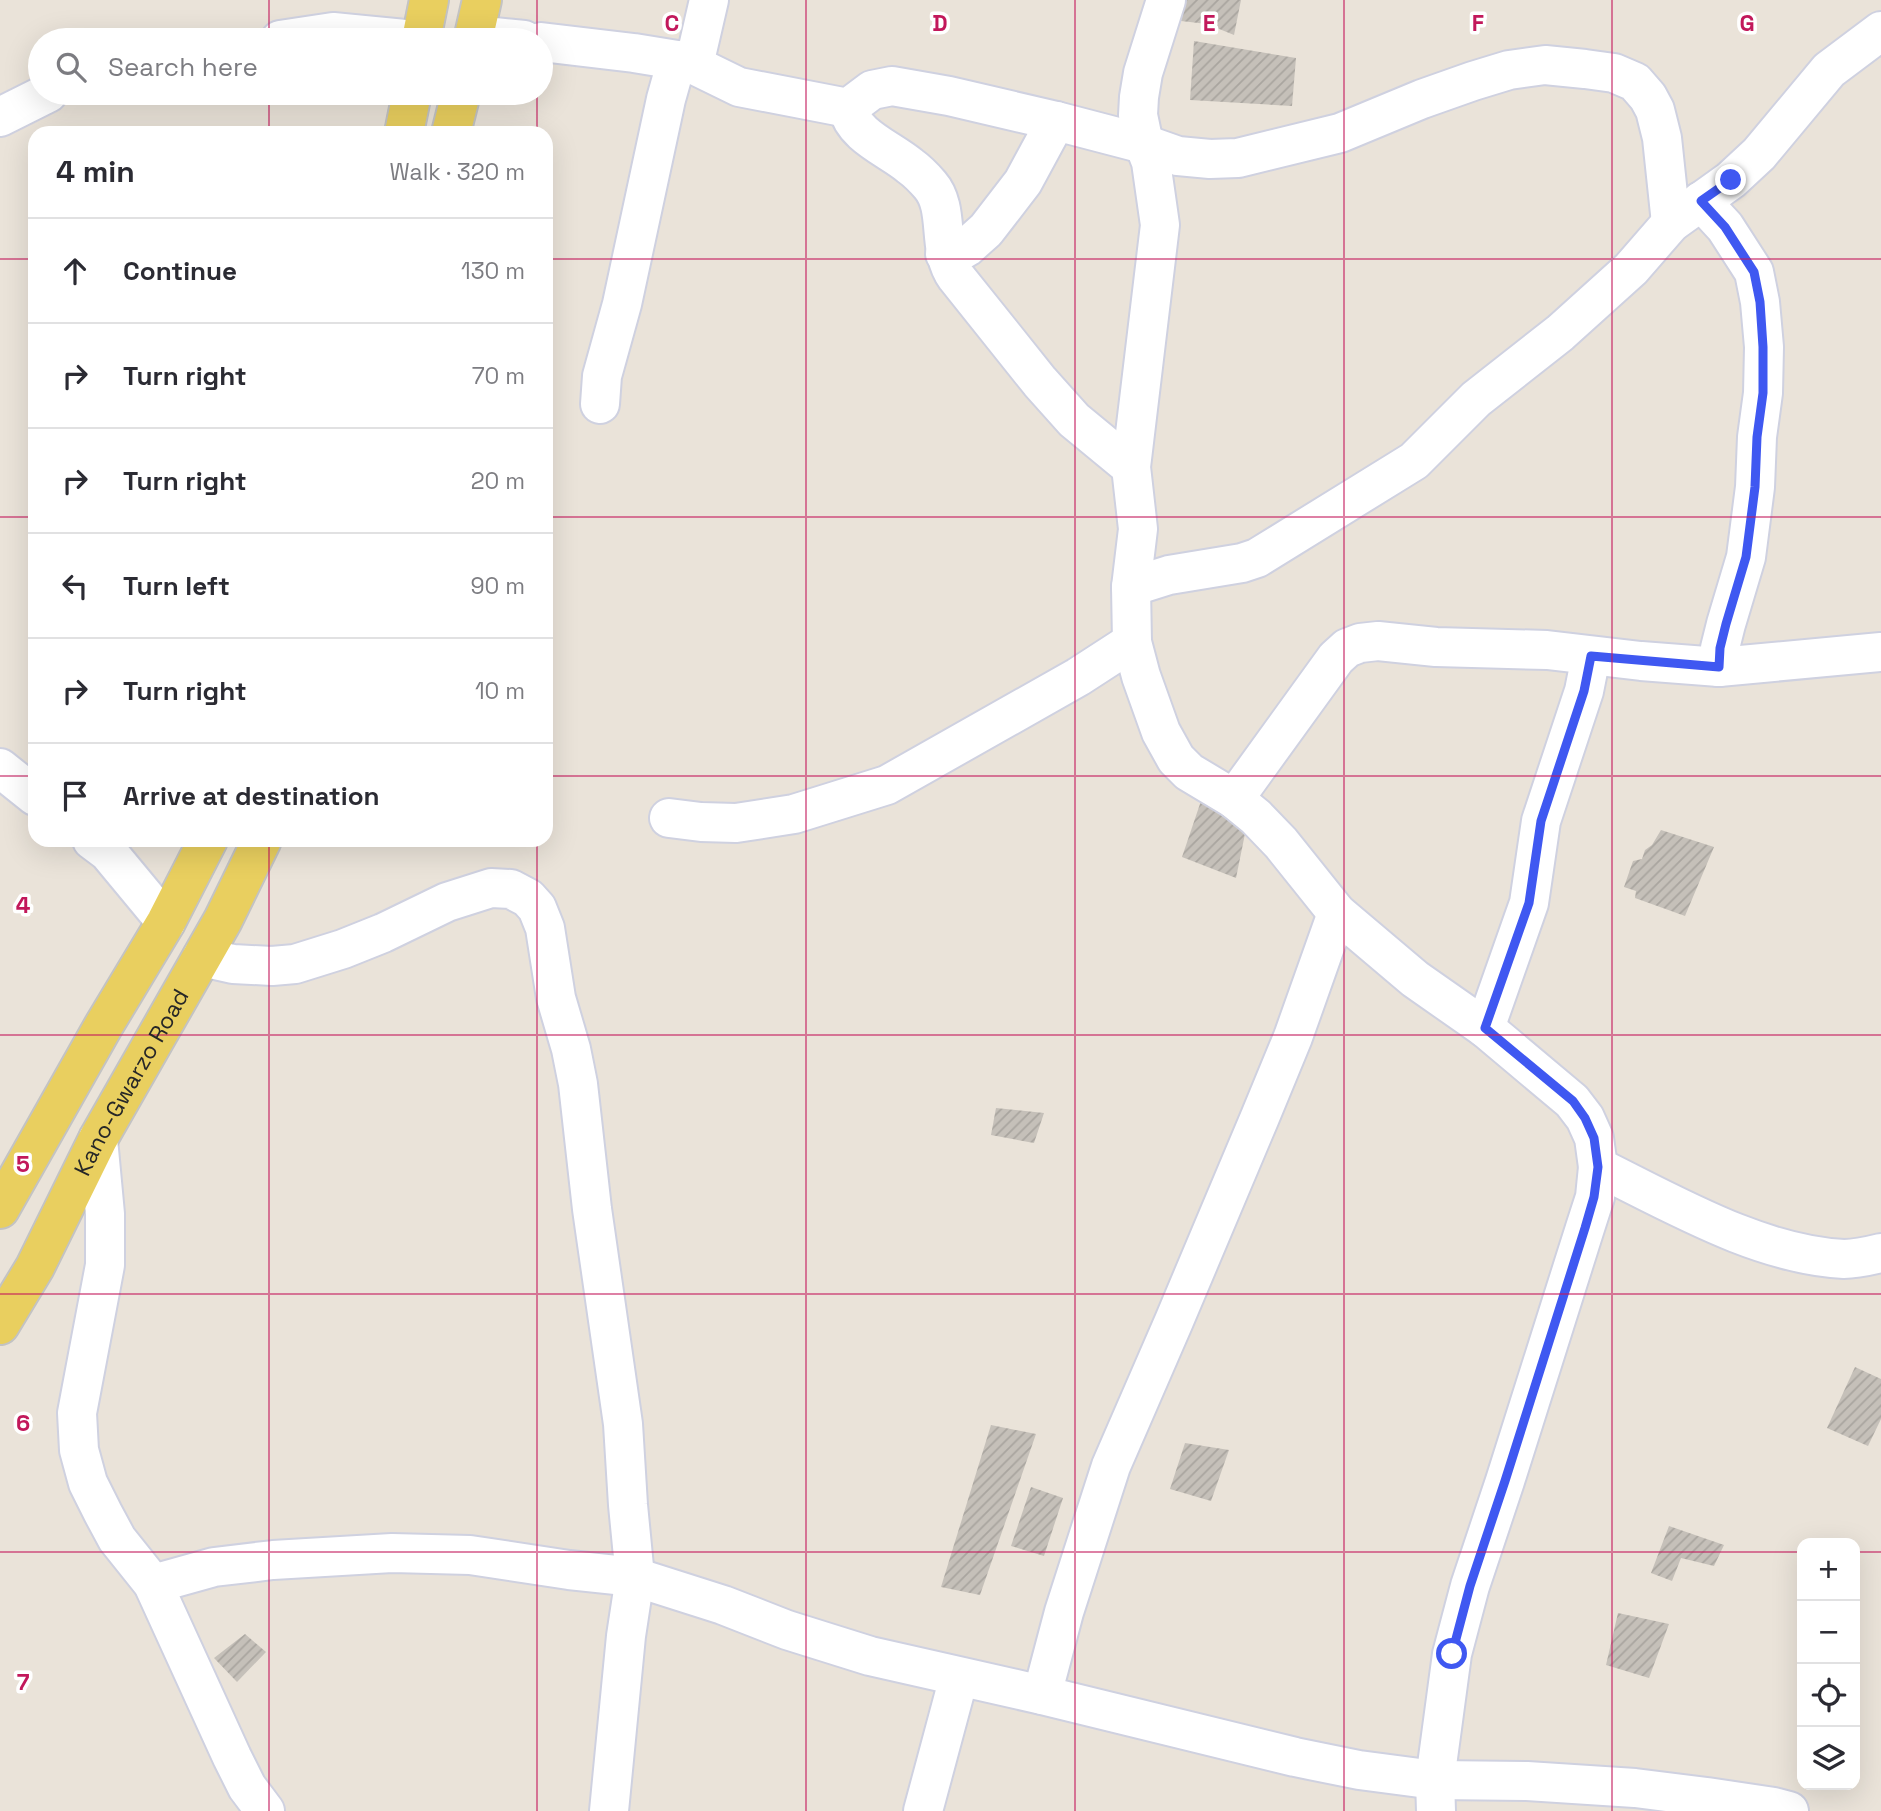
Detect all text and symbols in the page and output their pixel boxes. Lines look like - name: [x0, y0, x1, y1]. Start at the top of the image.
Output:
- text: C: [665, 8, 679, 38]
- text: D: [932, 8, 948, 38]
- text: E: [1203, 8, 1215, 38]
- text: F: [1472, 8, 1484, 38]
- text: G: [1739, 8, 1755, 38]
- search box: [28, 28, 553, 105]
- icon: search: [52, 48, 90, 86]
- text: Search here: [108, 50, 258, 84]
- text: 4 min: [56, 152, 135, 191]
- text: Walk · 320 m: [390, 157, 525, 187]
- route end: [1715, 164, 1746, 195]
- icon: ahead: [56, 252, 94, 290]
- text: Continue: [123, 254, 237, 288]
- text: 130 m: [461, 256, 525, 286]
- icon: right: [56, 357, 94, 395]
- text: Turn right: [123, 359, 247, 393]
- text: 70 m: [472, 361, 525, 391]
- icon: right: [56, 462, 94, 500]
- text: Turn right: [123, 464, 247, 498]
- text: 20 m: [471, 466, 525, 496]
- icon: left: [56, 567, 94, 605]
- text: Turn left: [123, 569, 230, 603]
- text: 90 m: [470, 571, 525, 601]
- icon: right: [56, 672, 94, 710]
- text: Turn right: [123, 674, 247, 708]
- text: 10 m: [475, 676, 525, 706]
- icon: arrive: [56, 777, 94, 815]
- text: Arrive at destination: [123, 779, 380, 813]
- text: 4: [16, 890, 31, 920]
- street label: Kano-Gwarzo Road: [67, 984, 195, 1181]
- text: 5: [16, 1149, 30, 1179]
- text: 6: [16, 1408, 30, 1438]
- map controls: [1797, 1538, 1860, 1790]
- button: +: [1797, 1538, 1860, 1601]
- button: −: [1797, 1601, 1860, 1664]
- route start: [1436, 1638, 1467, 1669]
- button: locate: [1797, 1664, 1860, 1727]
- text: 7: [17, 1667, 30, 1697]
- button: layers: [1797, 1727, 1860, 1790]

